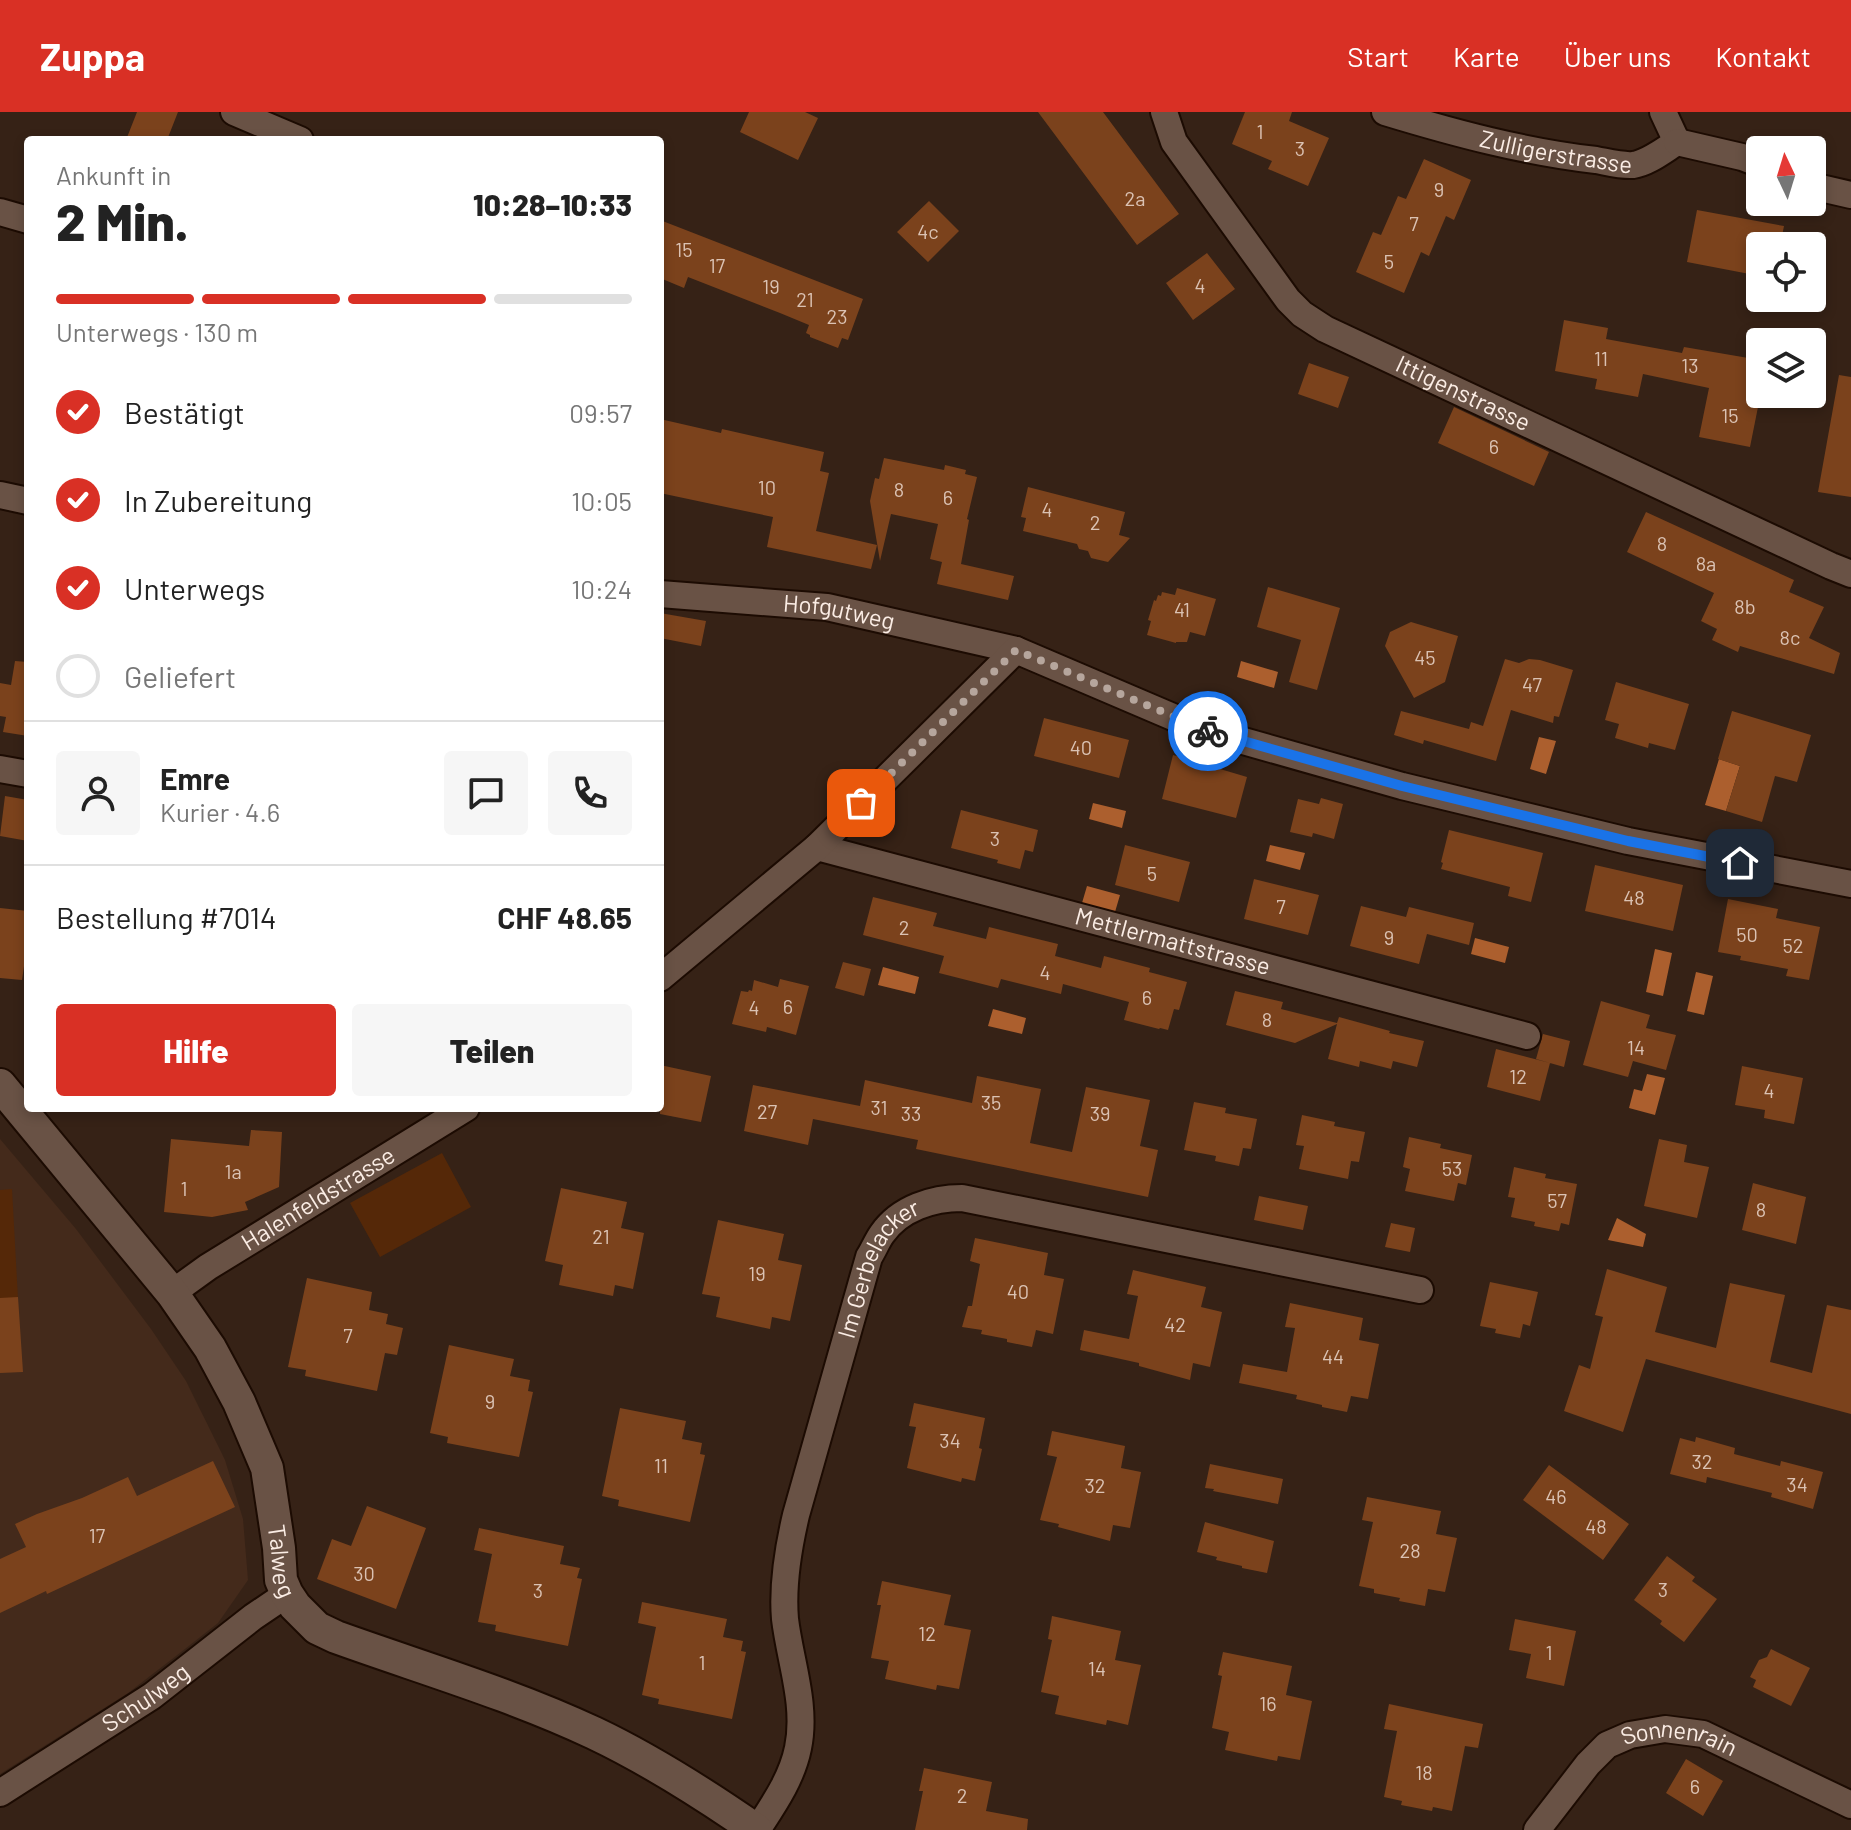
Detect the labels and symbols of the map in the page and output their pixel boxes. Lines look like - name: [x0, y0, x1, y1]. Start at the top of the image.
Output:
- house number: 1: [1257, 119, 1264, 143]
- street label: Zulligerstrasse: [1477, 123, 1633, 178]
- house number: 3: [1295, 136, 1305, 160]
- north arrow: [1746, 136, 1826, 216]
- house number: 9: [1434, 177, 1444, 201]
- house number: 2a: [1125, 186, 1145, 210]
- house number: 7: [1409, 211, 1419, 235]
- house number: 4c: [917, 219, 939, 243]
- house number: 15: [675, 237, 693, 261]
- house number: 5: [1384, 249, 1394, 273]
- house number: 17: [709, 253, 726, 277]
- house number: 4: [1194, 273, 1206, 297]
- house number: 19: [762, 274, 780, 298]
- house number: 21: [796, 287, 814, 311]
- house number: 23: [827, 304, 847, 328]
- house number: 11: [1594, 346, 1608, 370]
- street label: Ittigenstrasse: [1392, 348, 1535, 436]
- house number: 13: [1681, 353, 1699, 377]
- house number: 15: [1721, 403, 1739, 427]
- house number: 6: [1489, 434, 1499, 458]
- house number: 10: [758, 475, 776, 499]
- house number: 8: [894, 477, 904, 501]
- house number: 6: [943, 485, 953, 509]
- house number: 4: [1041, 497, 1053, 521]
- house number: 2: [1090, 510, 1100, 534]
- house number: 8: [1657, 531, 1667, 555]
- house number: 8a: [1696, 551, 1716, 575]
- street label: Hofgutweg: [782, 588, 898, 635]
- house number: 8b: [1734, 594, 1756, 618]
- house number: 41: [1174, 597, 1190, 621]
- house number: 8c: [1780, 625, 1800, 649]
- house number: 45: [1414, 645, 1436, 669]
- house number: 47: [1522, 672, 1542, 696]
- courier: [1168, 691, 1248, 771]
- house number: 40: [1070, 735, 1092, 759]
- pin: [827, 769, 895, 837]
- house number: 3: [990, 826, 1000, 850]
- pin: [1706, 829, 1774, 897]
- house number: 5: [1147, 861, 1157, 885]
- house number: 48: [1623, 885, 1645, 909]
- house number: 7: [1276, 894, 1286, 918]
- street label: Mettlermattstrasse: [1072, 900, 1274, 980]
- house number: 2: [899, 915, 909, 939]
- house number: 50: [1736, 922, 1758, 946]
- house number: 9: [1384, 925, 1394, 949]
- house number: 52: [1783, 933, 1804, 957]
- house number: 4: [1039, 960, 1051, 984]
- house number: 6: [1142, 985, 1152, 1009]
- house number: 6: [783, 994, 793, 1018]
- house number: 4: [748, 995, 760, 1019]
- house number: 8: [1262, 1007, 1272, 1031]
- house number: 14: [1627, 1035, 1645, 1059]
- house number: 12: [1509, 1064, 1527, 1088]
- house number: 4: [1763, 1078, 1775, 1102]
- house number: 35: [981, 1090, 1001, 1114]
- house number: 31: [870, 1095, 888, 1119]
- house number: 27: [757, 1099, 778, 1123]
- house number: 33: [901, 1101, 921, 1125]
- house number: 39: [1090, 1101, 1110, 1125]
- street label: Halenfeldstrasse: [235, 1140, 400, 1256]
- house number: 53: [1442, 1156, 1462, 1180]
- house number: 1a: [224, 1159, 242, 1183]
- house number: 1: [181, 1176, 188, 1200]
- house number: 57: [1547, 1188, 1567, 1212]
- street label: Im Gerbelacker: [831, 1192, 923, 1341]
- house number: 8: [1756, 1197, 1766, 1221]
- house number: 21: [592, 1224, 610, 1248]
- house number: 19: [748, 1261, 766, 1285]
- house number: 40: [1007, 1279, 1029, 1303]
- house number: 42: [1164, 1312, 1186, 1336]
- house number: 7: [343, 1323, 353, 1347]
- house number: 44: [1322, 1344, 1344, 1368]
- house number: 9: [485, 1389, 495, 1413]
- house number: 34: [939, 1428, 961, 1452]
- house number: 32: [1691, 1449, 1713, 1473]
- house number: 11: [654, 1453, 668, 1477]
- house number: 34: [1786, 1472, 1808, 1496]
- house number: 32: [1084, 1473, 1106, 1497]
- house number: 46: [1545, 1484, 1567, 1508]
- house number: 48: [1585, 1514, 1607, 1538]
- street label: Talweg: [263, 1522, 303, 1602]
- house number: 17: [89, 1523, 106, 1547]
- house number: 28: [1399, 1538, 1421, 1562]
- house number: 30: [353, 1561, 375, 1585]
- house number: 3: [1658, 1577, 1668, 1601]
- house number: 3: [533, 1578, 543, 1602]
- house number: 12: [918, 1621, 936, 1645]
- house number: 1: [1546, 1640, 1553, 1664]
- house number: 1: [699, 1650, 706, 1674]
- street label: Schulweg: [96, 1656, 195, 1737]
- house number: 14: [1088, 1656, 1106, 1680]
- house number: 16: [1259, 1691, 1277, 1715]
- street label: Sonnenrain: [1616, 1713, 1742, 1761]
- house number: 18: [1415, 1760, 1433, 1784]
- house number: 6: [1690, 1774, 1700, 1798]
- house number: 2: [957, 1783, 967, 1807]

